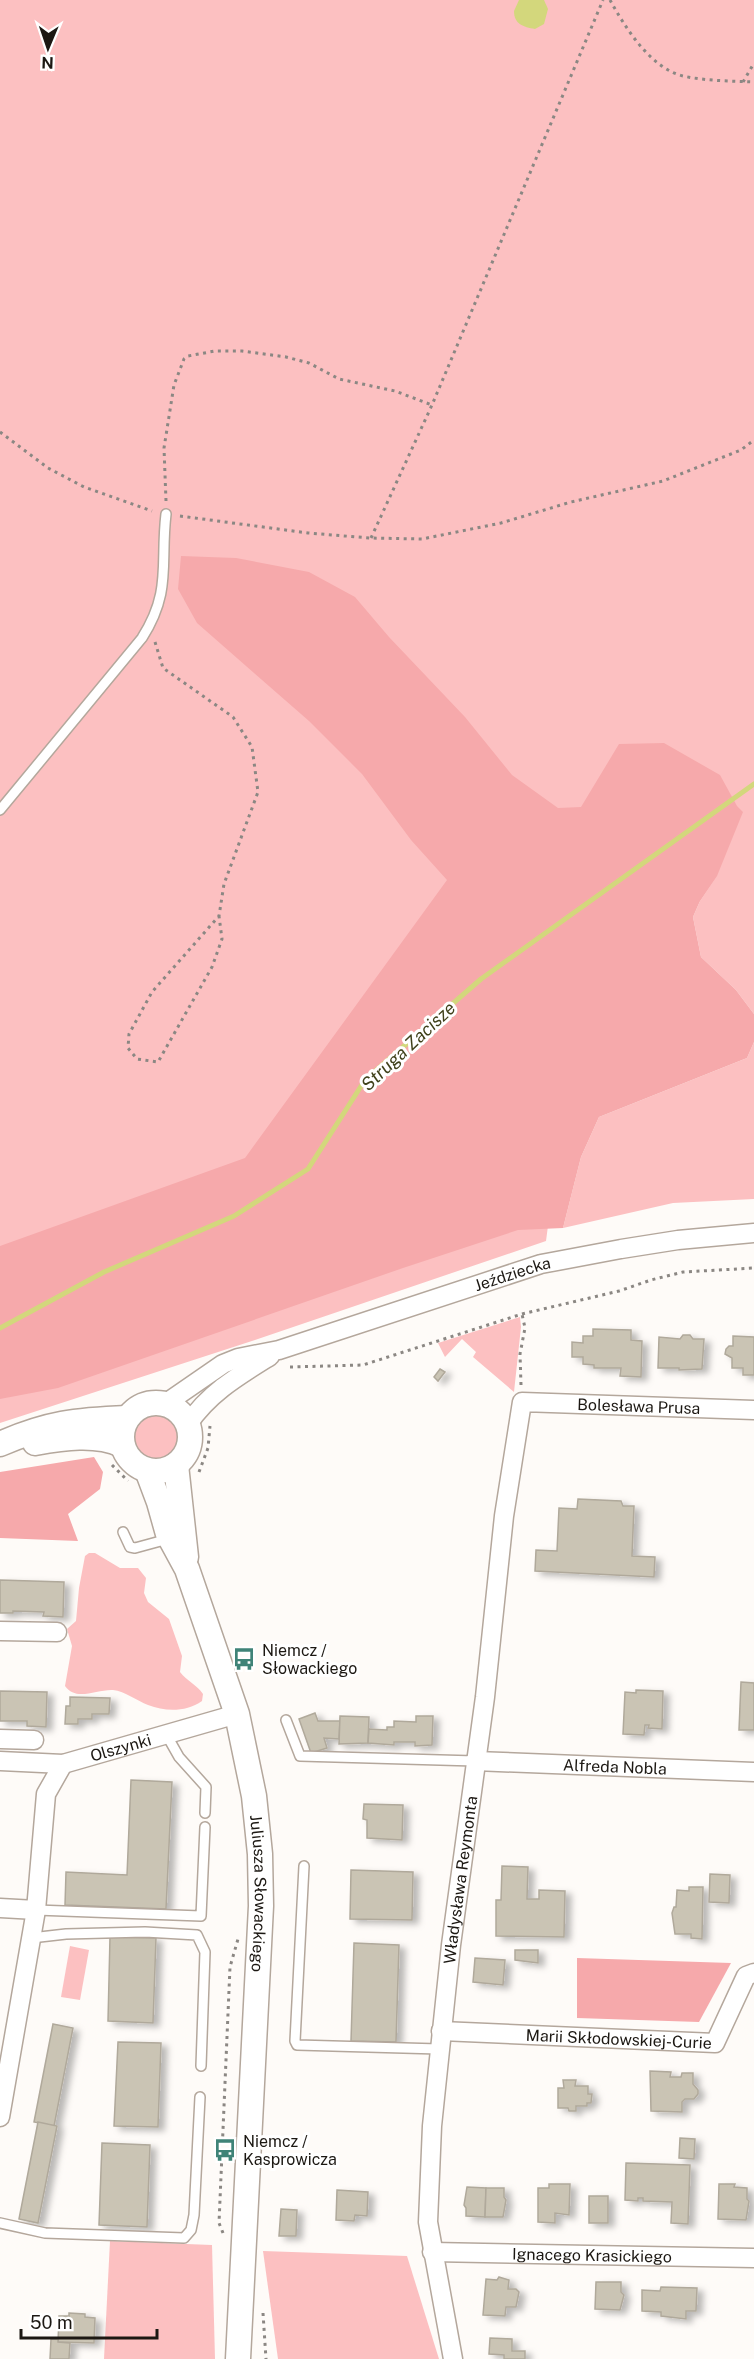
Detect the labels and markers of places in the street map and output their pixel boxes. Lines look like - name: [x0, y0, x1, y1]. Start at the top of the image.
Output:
- place label: Niemcz / Słowackiego: [262, 1641, 357, 1678]
- bus stop icon: Niemcz / Słowackiego: [231, 1646, 257, 1672]
- place label: Niemcz / Kasprowicza: [243, 2132, 337, 2169]
- bus stop icon: Niemcz / Kasprowicza: [212, 2137, 238, 2163]

